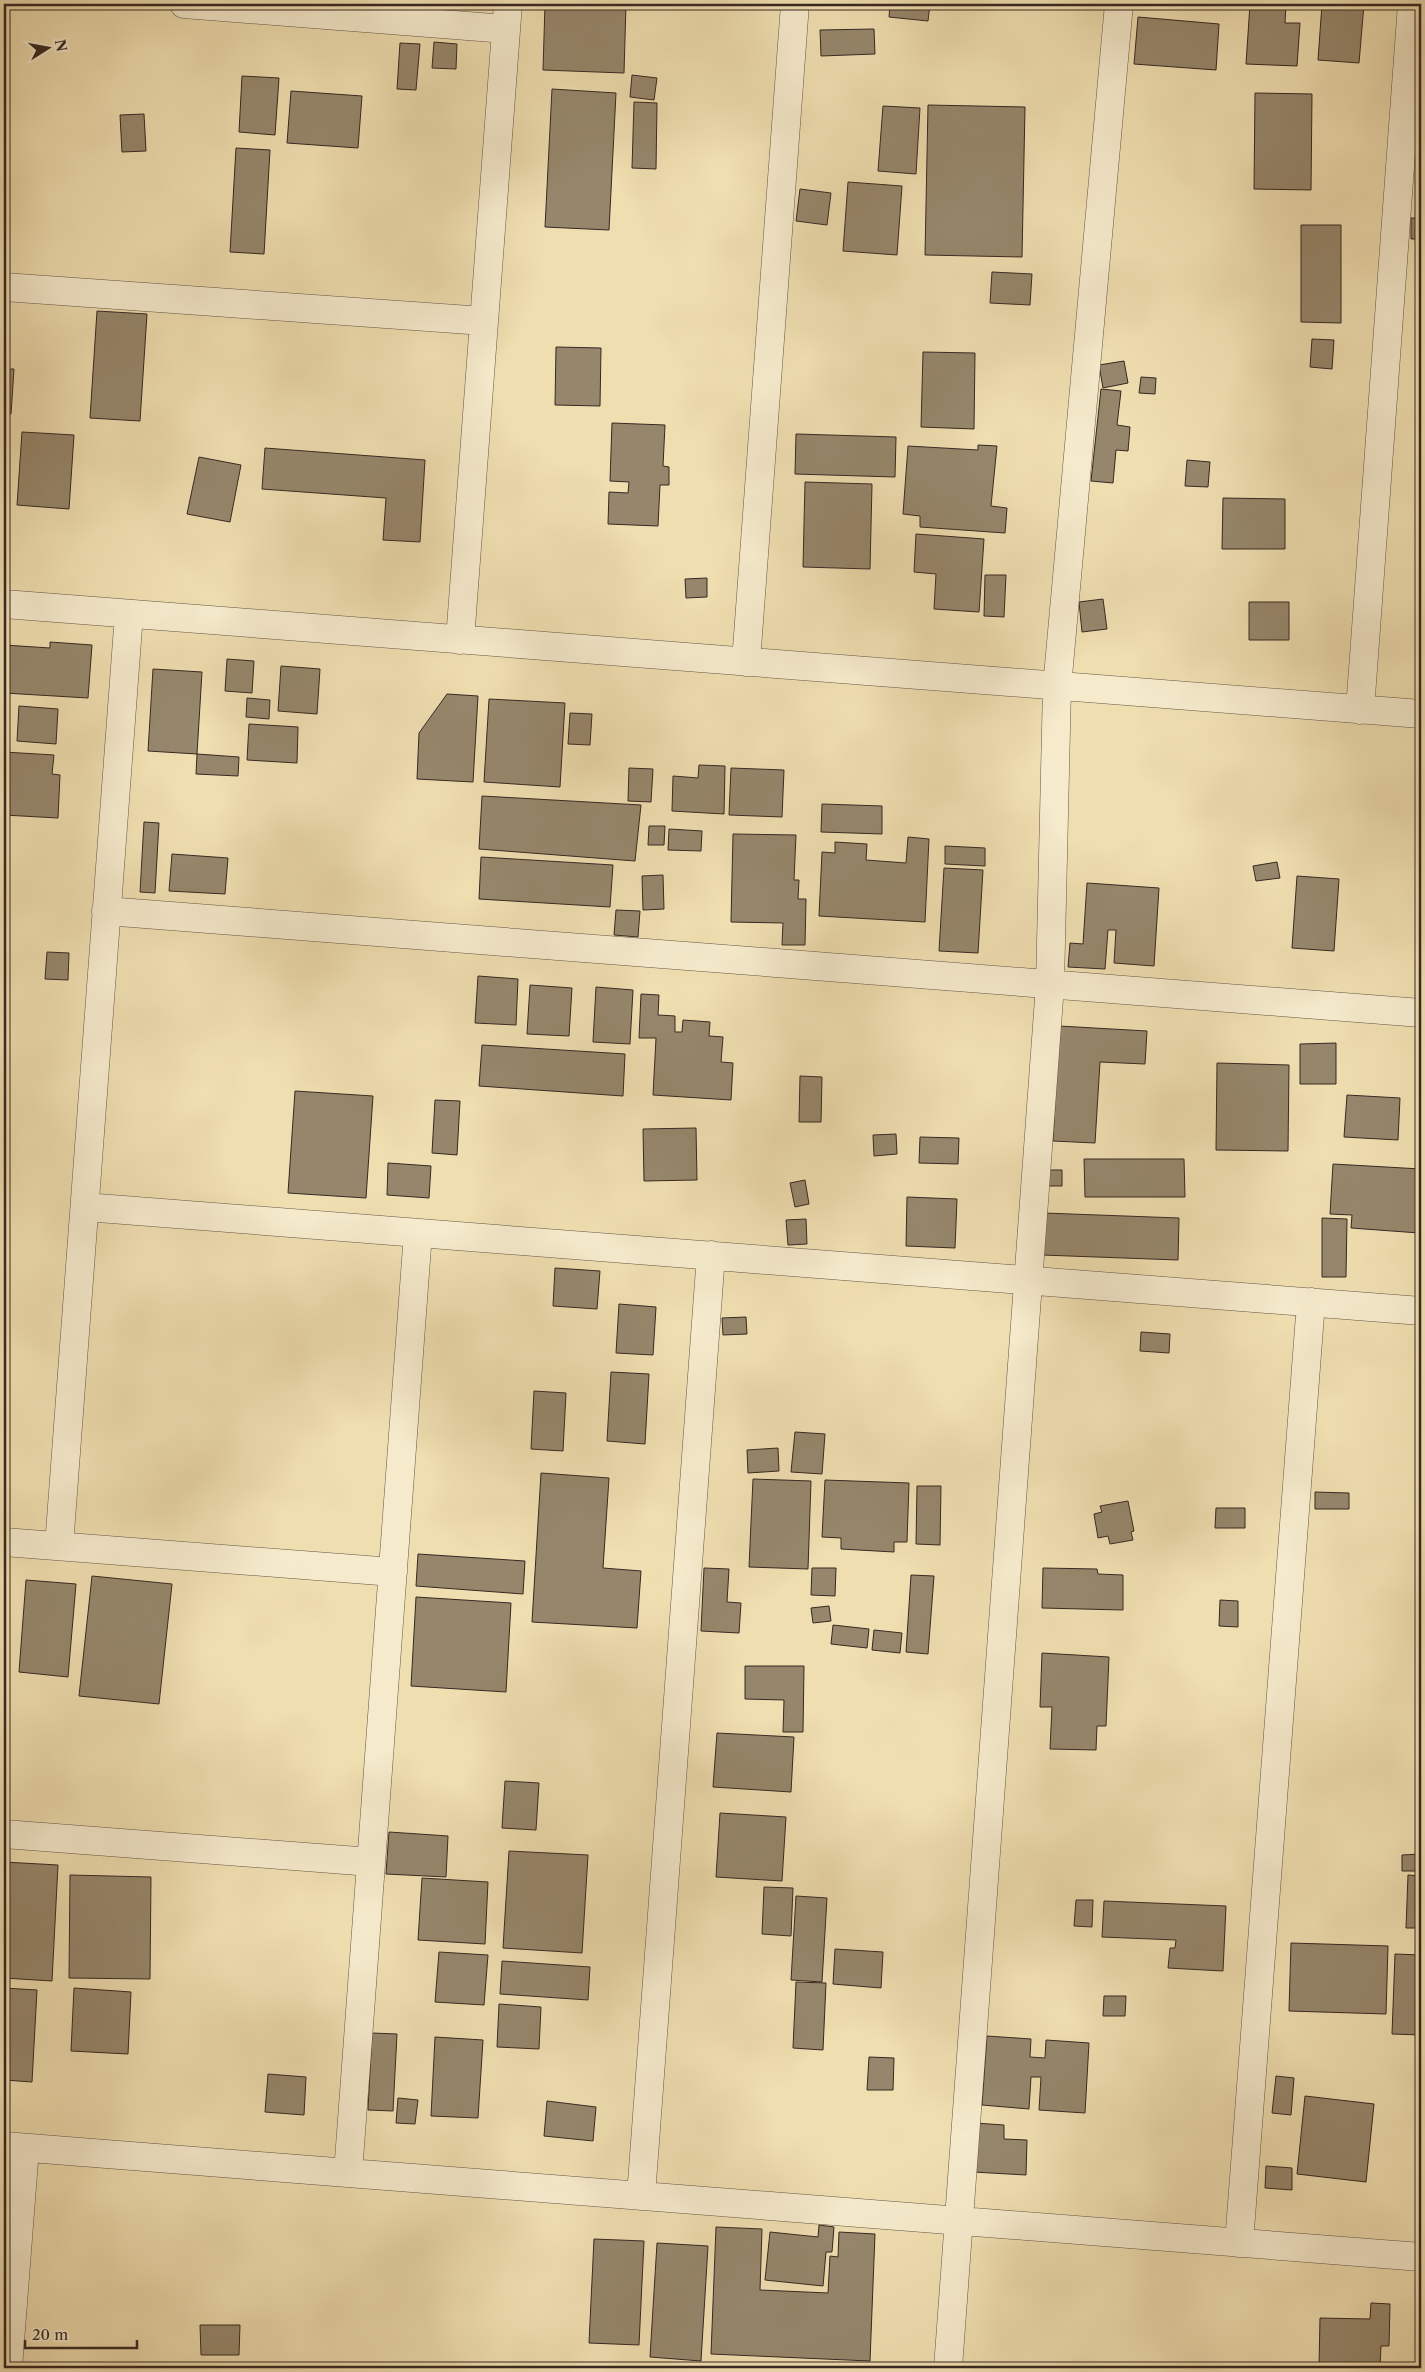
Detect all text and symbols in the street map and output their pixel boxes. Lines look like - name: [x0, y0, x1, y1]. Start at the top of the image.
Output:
- north arrow: [22, 22, 72, 72]
- text: N: [51, 38, 71, 53]
- scale bar: [25, 2317, 138, 2349]
- text: 20 m: [32, 2325, 68, 2344]

